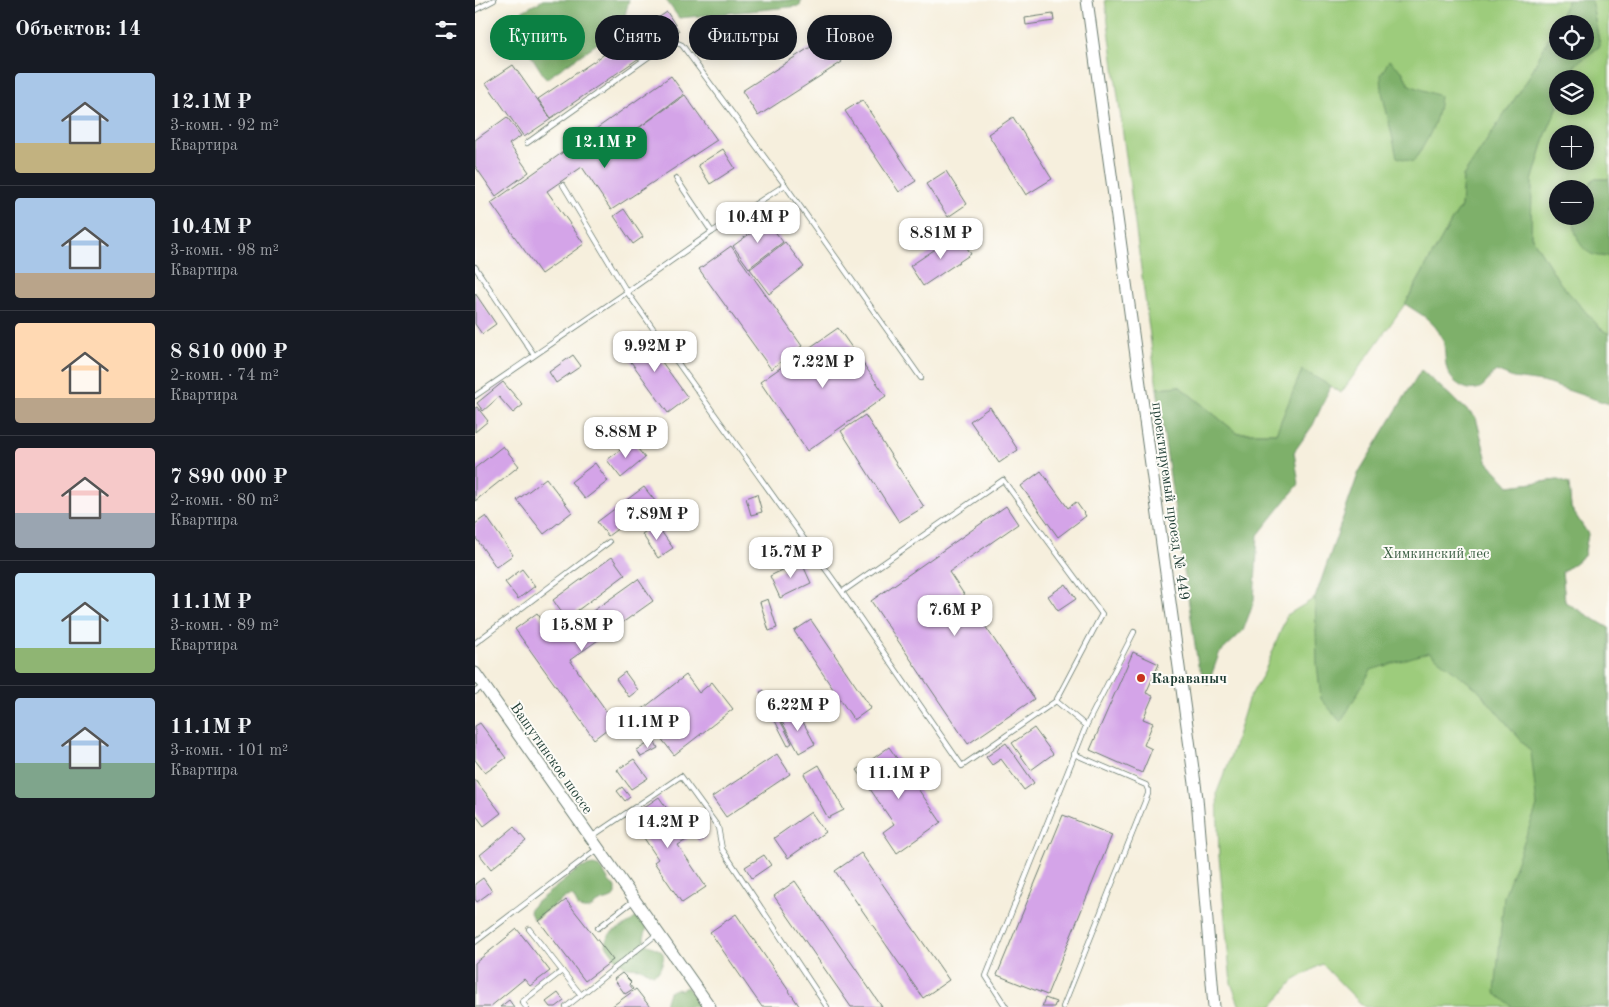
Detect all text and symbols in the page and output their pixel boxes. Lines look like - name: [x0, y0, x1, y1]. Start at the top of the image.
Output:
- chip: Купить: [490, 15, 585, 60]
- chip: Снять: [595, 15, 679, 60]
- chip: Фильтры: [689, 15, 797, 60]
- chip: Новое: [807, 15, 892, 60]
- map controls: [1549, 15, 1594, 225]
- button: locate: [1549, 15, 1594, 60]
- icon: filters: [432, 16, 460, 44]
- text: Объектов: 14: [15, 19, 141, 40]
- button: layers: [1549, 70, 1594, 115]
- text: 12.1M ₽: [170, 92, 252, 113]
- icon: home: [55, 93, 115, 153]
- text: 3-комн. · 92 m²: [170, 118, 279, 134]
- button: +: [1549, 125, 1594, 170]
- pin: 12.1M ₽: [559, 126, 651, 169]
- text: 12.1M ₽: [574, 135, 636, 151]
- text: Квартира: [170, 138, 238, 154]
- button: −: [1549, 180, 1594, 225]
- pin: 10.4M ₽: [712, 202, 804, 244]
- text: 10.4M ₽: [727, 210, 789, 226]
- text: 10.4M ₽: [170, 217, 252, 238]
- icon: home: [55, 218, 115, 278]
- pin: 8.81M ₽: [895, 218, 987, 260]
- text: 8.81M ₽: [910, 226, 972, 242]
- text: 3-комн. · 98 m²: [170, 243, 279, 259]
- text: Квартира: [170, 263, 238, 279]
- pin: 9.92M ₽: [609, 330, 701, 373]
- text: 9.92M ₽: [624, 339, 686, 355]
- text: 8 810 000 ₽: [170, 342, 288, 363]
- icon: home: [55, 343, 115, 403]
- pin: 7.22M ₽: [777, 346, 869, 389]
- text: 7.22M ₽: [792, 355, 854, 371]
- text: 2-комн. · 74 m²: [170, 368, 279, 384]
- text: Квартира: [170, 388, 238, 404]
- street label: проектируемый проезд № 449: [1148, 401, 1191, 601]
- pin: 8.88M ₽: [580, 416, 672, 459]
- text: 8.88M ₽: [595, 425, 657, 441]
- text: 7 890 000 ₽: [170, 467, 288, 488]
- icon: home: [55, 468, 115, 528]
- text: 2-комн. · 80 m²: [170, 493, 279, 509]
- pin: 7.89M ₽: [611, 498, 703, 541]
- text: 7.89M ₽: [626, 507, 688, 523]
- text: Квартира: [170, 513, 238, 529]
- pin: 15.7M ₽: [745, 536, 837, 579]
- text: 15.7M ₽: [760, 545, 822, 561]
- park label: Химкинский лес: [1382, 547, 1490, 562]
- text: 11.1M ₽: [170, 592, 252, 613]
- icon: home: [55, 593, 115, 653]
- pin: 7.6M ₽: [914, 594, 996, 637]
- text: 7.6M ₽: [929, 603, 982, 619]
- pin: 15.8M ₽: [536, 610, 628, 652]
- text: 3-комн. · 89 m²: [170, 618, 279, 634]
- text: 15.8M ₽: [551, 618, 613, 634]
- text: Квартира: [170, 638, 238, 654]
- marker: Караваныч: [1135, 672, 1147, 684]
- place label: Караваныч: [1151, 672, 1227, 687]
- pin: 6.22M ₽: [752, 690, 844, 732]
- text: 6.22M ₽: [767, 698, 829, 714]
- street label: Вашутинское шоссе: [507, 701, 595, 817]
- pin: 11.1M ₽: [602, 706, 694, 749]
- text: 11.1M ₽: [617, 715, 679, 731]
- text: 11.1M ₽: [170, 717, 252, 738]
- icon: home: [55, 718, 115, 778]
- text: 3-комн. · 101 m²: [170, 743, 288, 759]
- pin: 11.1M ₽: [853, 758, 945, 800]
- text: Квартира: [170, 763, 238, 779]
- text: 11.1M ₽: [868, 766, 930, 782]
- pin: 14.2M ₽: [622, 806, 714, 849]
- text: 14.2M ₽: [637, 815, 699, 831]

